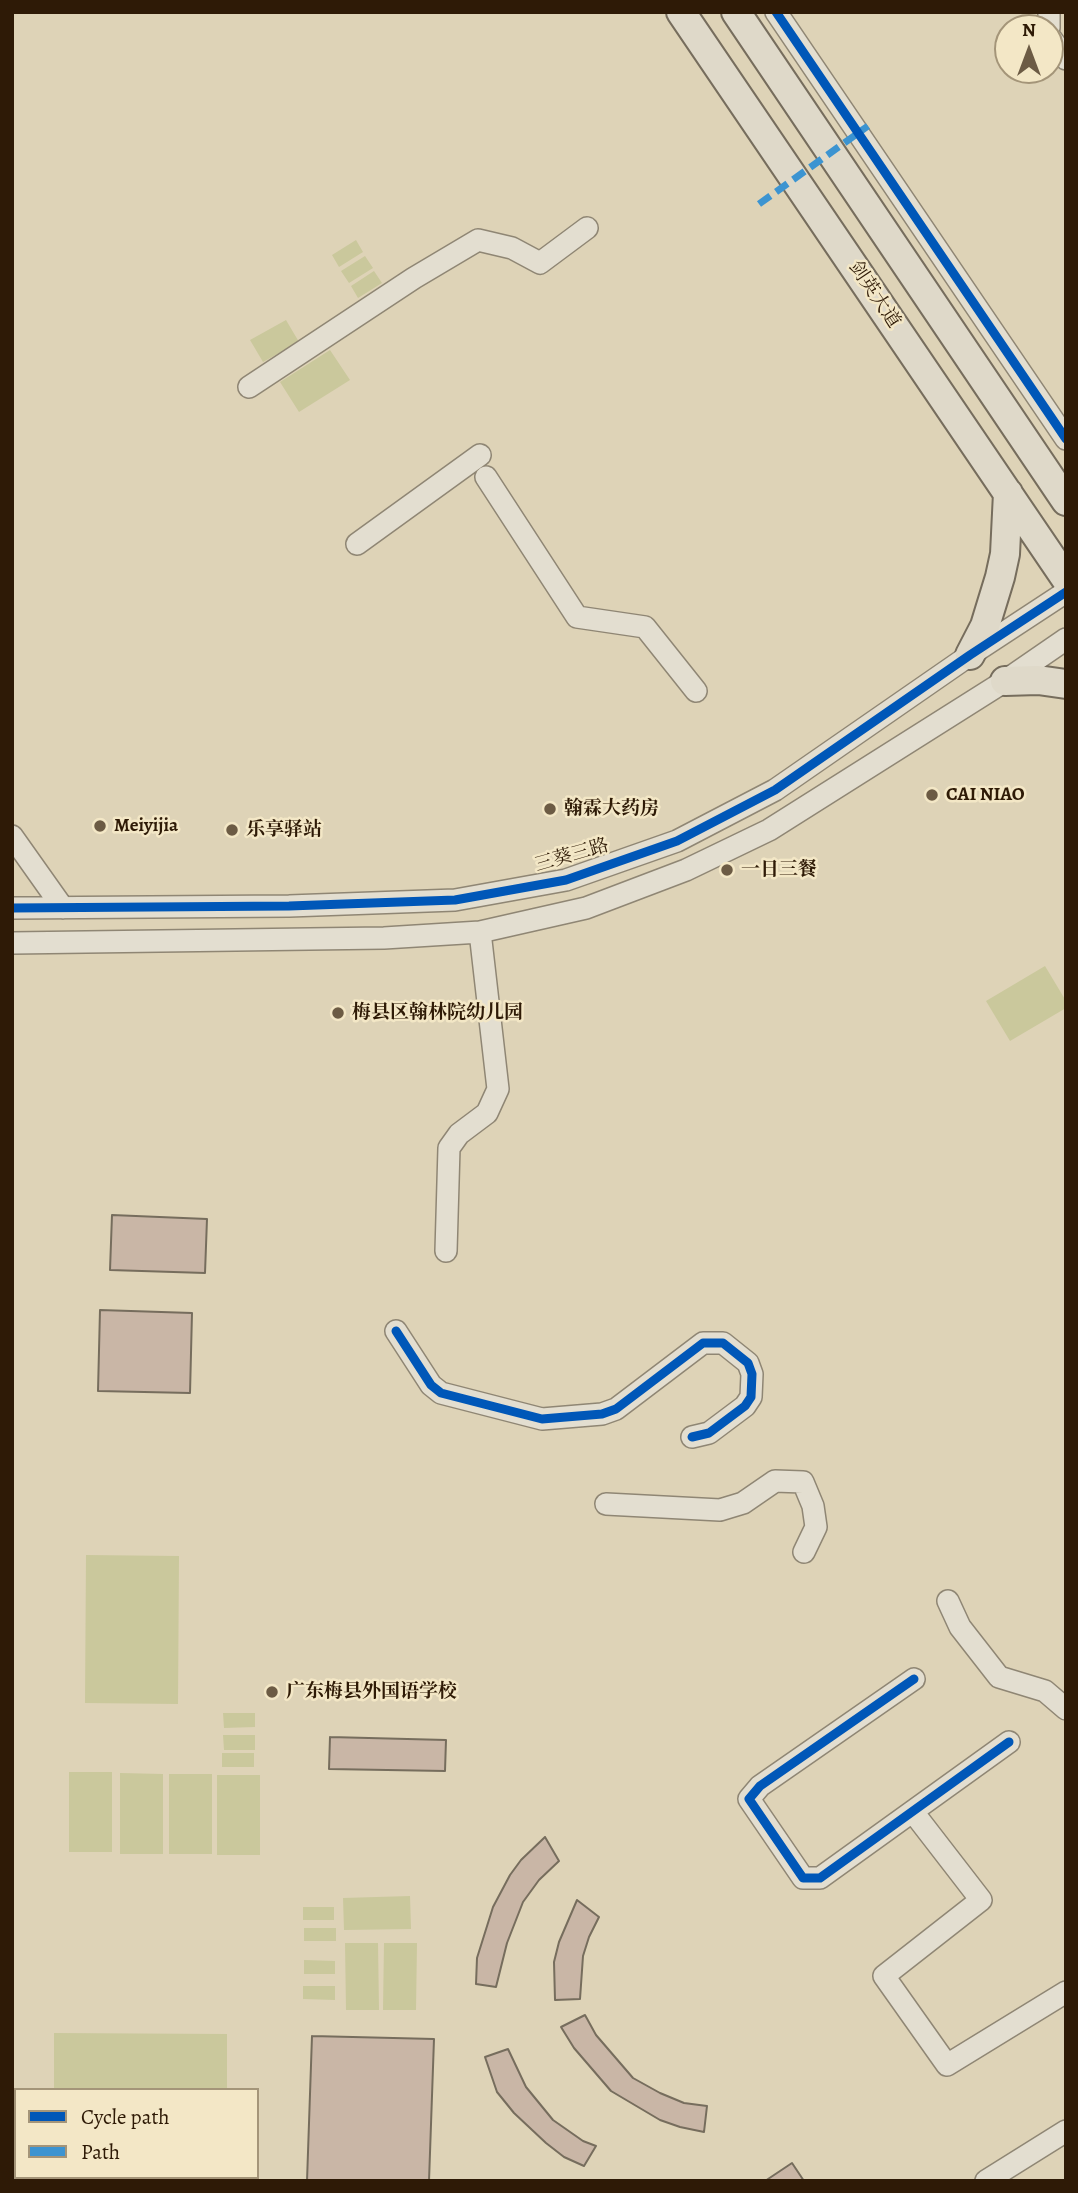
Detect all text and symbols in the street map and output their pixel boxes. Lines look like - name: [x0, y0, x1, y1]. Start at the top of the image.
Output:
- north arrow: [994, 14, 1064, 84]
- text: N: [1022, 17, 1036, 43]
- street label: 剑英大道: [843, 257, 905, 333]
- place label: CAI NIAO: [946, 784, 1025, 806]
- marker: CAI NIAO: [924, 787, 940, 803]
- place label: 翰霖大药房: [564, 798, 659, 820]
- marker: 翰霖大药房: [542, 801, 558, 817]
- place label: Meiyijia: [114, 815, 178, 837]
- marker: Meiyijia: [92, 818, 108, 834]
- place label: 乐享驿站: [246, 819, 322, 841]
- marker: 乐享驿站: [224, 822, 240, 838]
- street label: 三葵三路: [532, 835, 612, 877]
- place label: 一日三餐: [741, 859, 817, 881]
- marker: 一日三餐: [719, 862, 735, 878]
- place label: 梅县区翰林院幼儿园: [352, 1002, 523, 1024]
- marker: 梅县区翰林院幼儿园: [330, 1005, 346, 1021]
- place label: 广东梅县外国语学校: [286, 1681, 457, 1703]
- marker: 广东梅县外国语学校: [264, 1684, 280, 1700]
- legend: [14, 2088, 259, 2179]
- text: Cycle path: [81, 2103, 170, 2131]
- text: Path: [81, 2138, 120, 2166]

